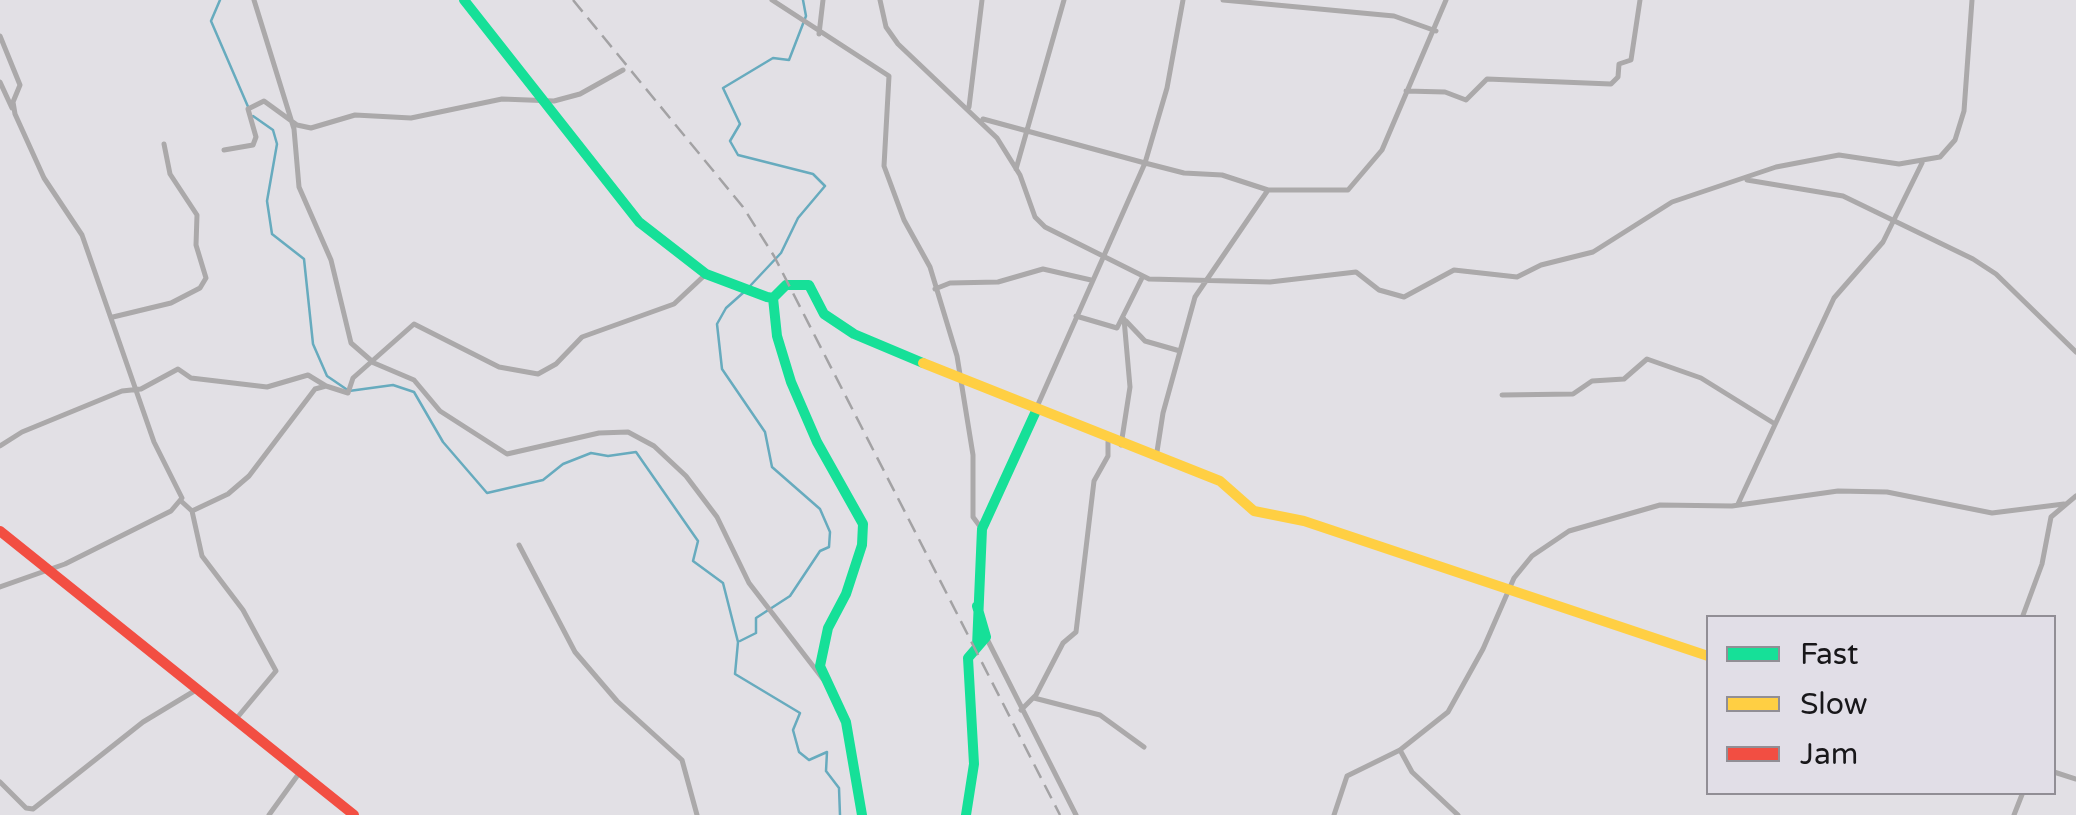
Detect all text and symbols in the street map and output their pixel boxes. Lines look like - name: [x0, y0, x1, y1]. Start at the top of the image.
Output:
- legend: [1706, 615, 2056, 795]
- text: Fast: [1800, 636, 1859, 673]
- text: Slow: [1800, 686, 1868, 723]
- text: Jam: [1800, 736, 1858, 773]

